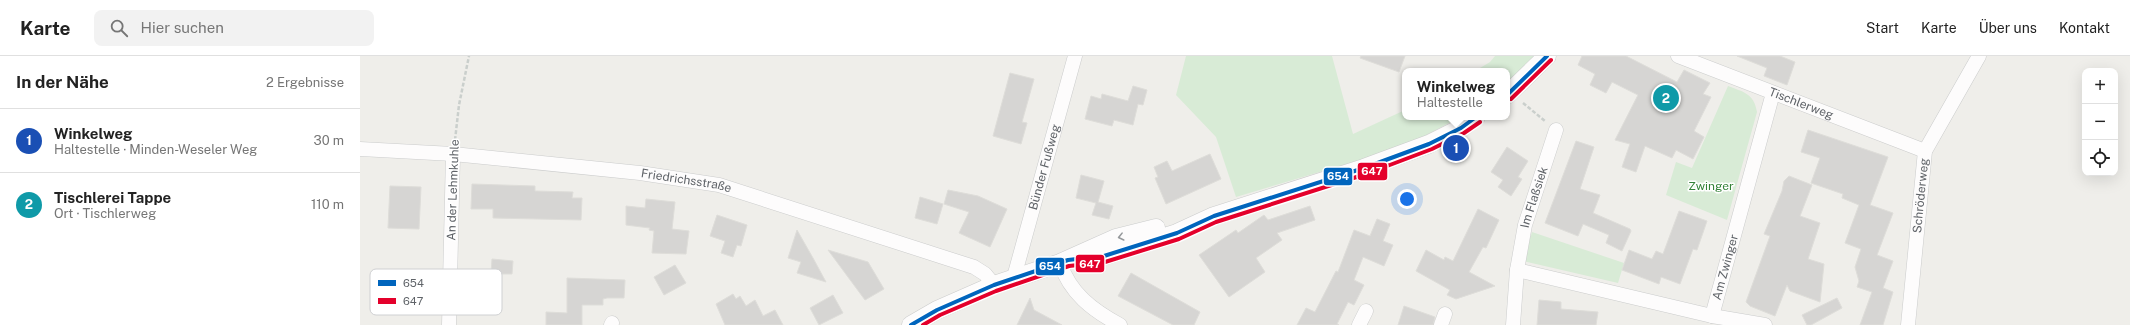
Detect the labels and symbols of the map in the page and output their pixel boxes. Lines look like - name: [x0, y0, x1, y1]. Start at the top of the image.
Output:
- pin: 2: [1653, 83, 1679, 113]
- street label: Tischlerweg: [1767, 85, 1835, 122]
- street label: Bünder Fußweg: [1026, 123, 1063, 212]
- pin: 1: [1443, 133, 1469, 163]
- street label: An der Lehmkuhle: [444, 139, 462, 241]
- street label: Schröderweg: [1910, 158, 1931, 234]
- line badge: 647: [1357, 162, 1388, 181]
- text: 647: [1361, 165, 1383, 177]
- street label: Im Flaßsiek: [1518, 165, 1551, 229]
- street label: Friedrichsstraße: [640, 166, 733, 196]
- line badge: 654: [1323, 167, 1353, 186]
- text: 654: [1327, 170, 1349, 182]
- park label: Zwinger: [1688, 179, 1734, 193]
- your location: [1397, 189, 1417, 209]
- one-way arrow: [1118, 232, 1124, 240]
- street label: Am Zwinger: [1710, 232, 1741, 302]
- line badge: 647: [1075, 254, 1105, 273]
- line badge: 654: [1035, 257, 1065, 276]
- text: 647: [1079, 258, 1101, 270]
- text: 654: [1039, 260, 1061, 272]
- legend: [370, 269, 502, 315]
- text: 654: [403, 277, 424, 289]
- text: 647: [403, 295, 424, 307]

